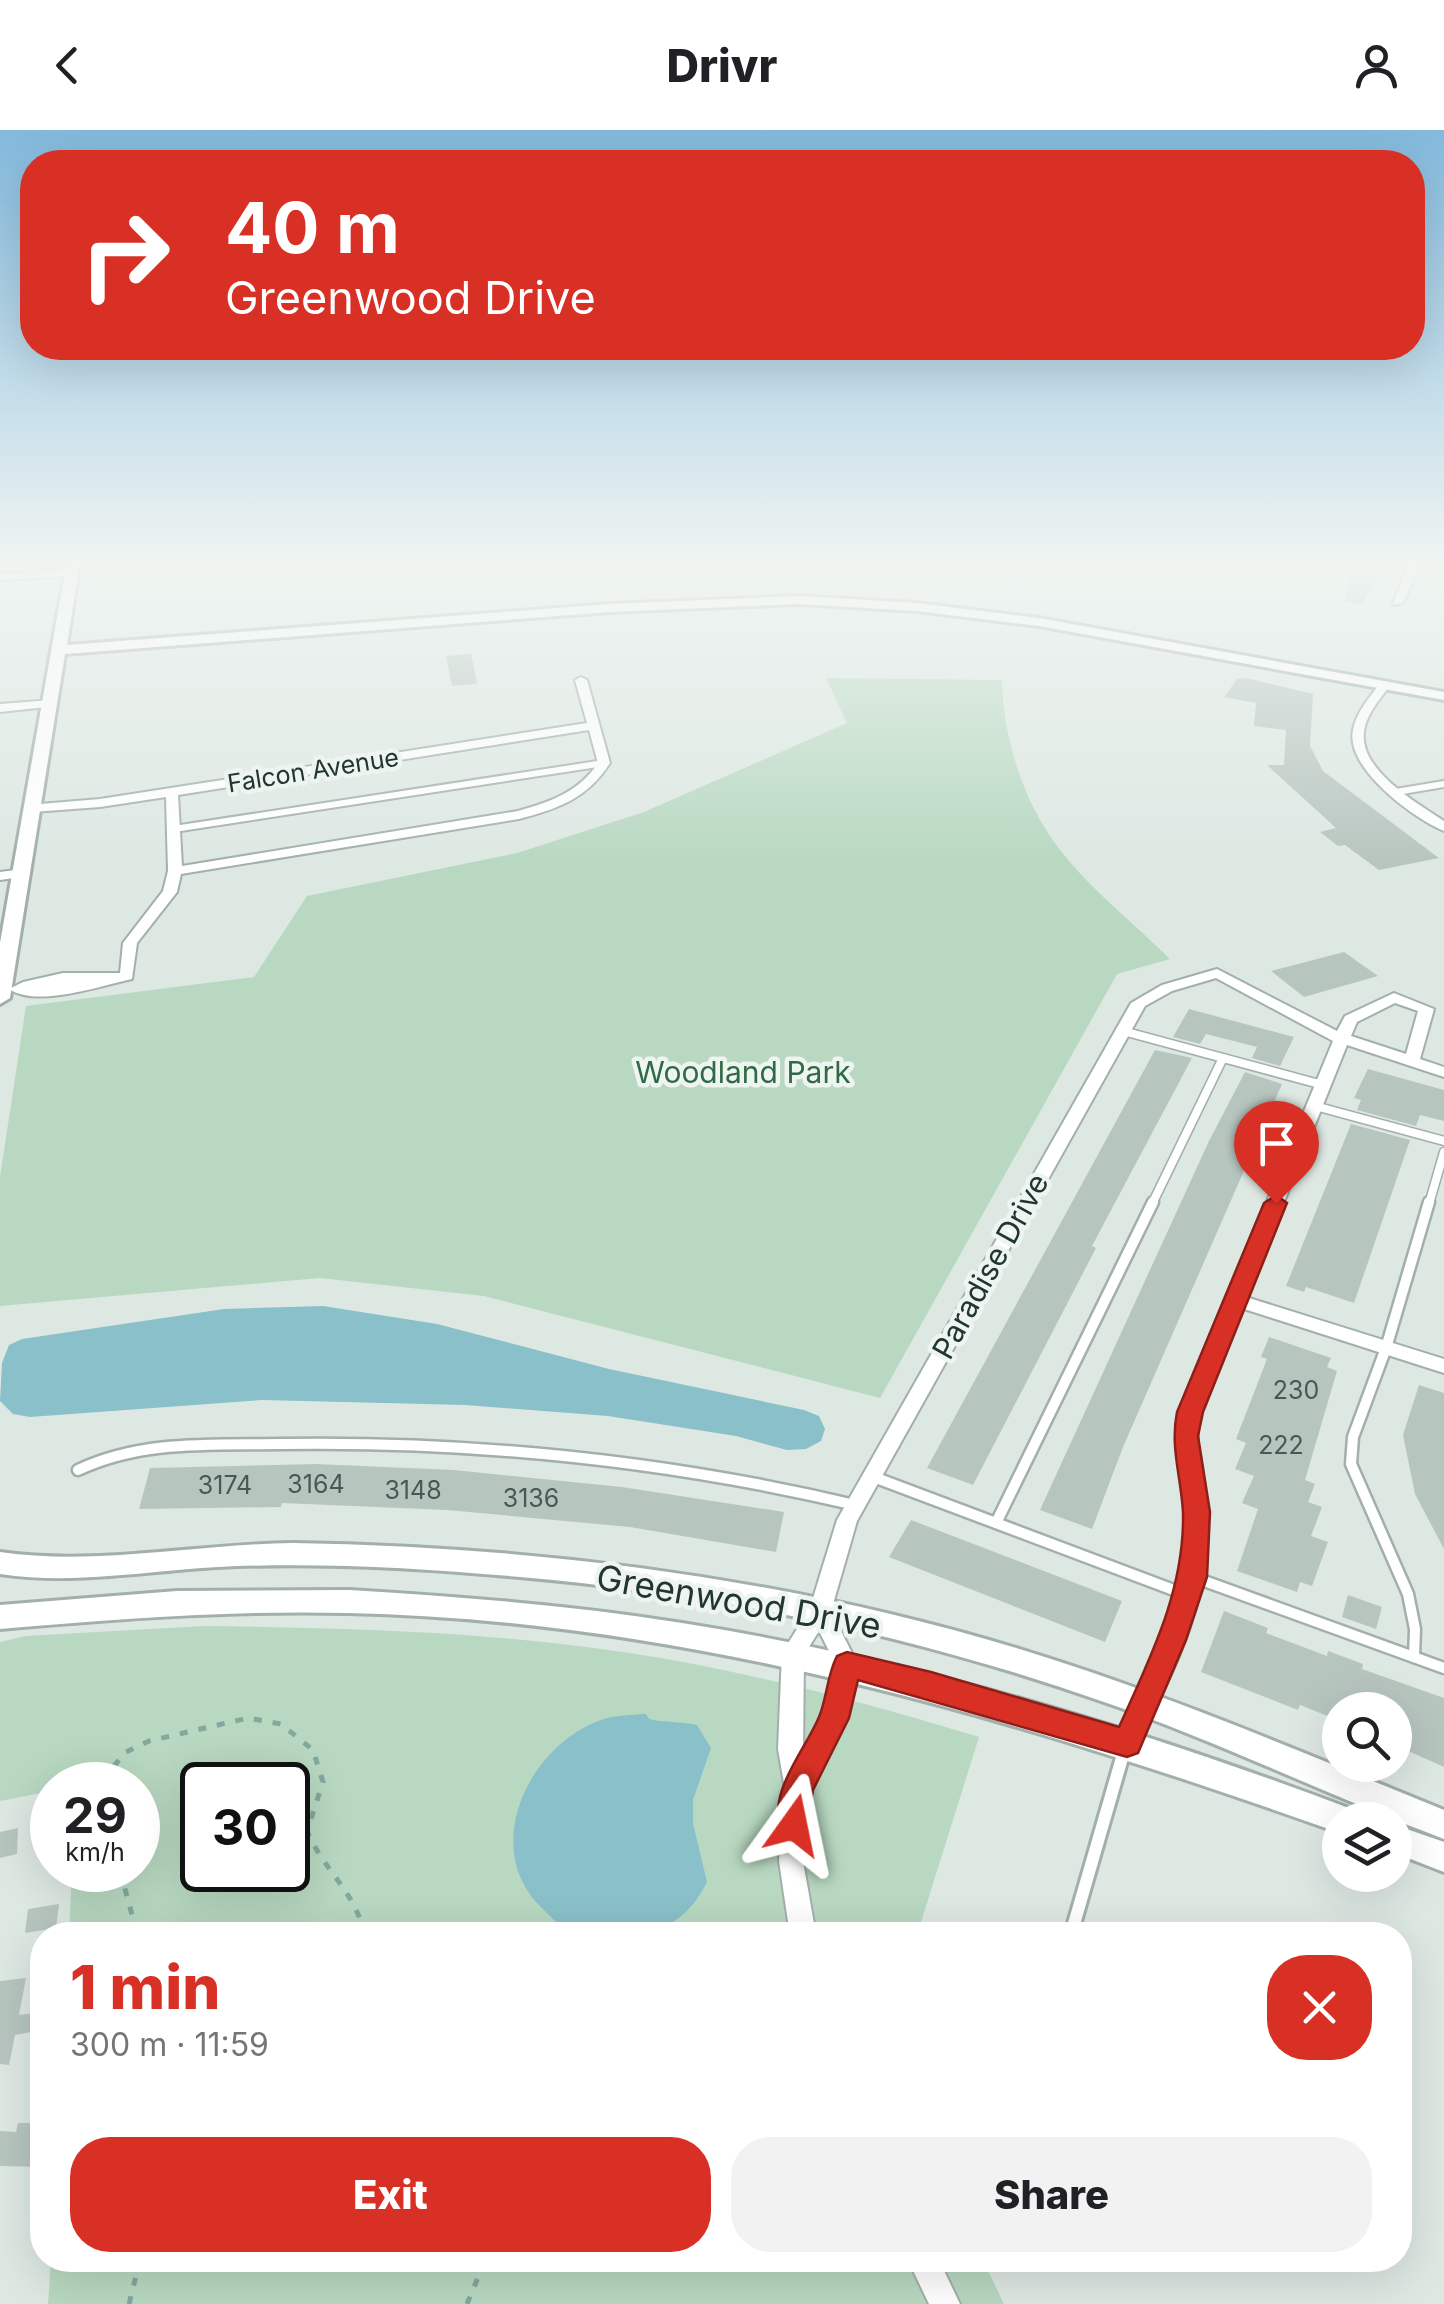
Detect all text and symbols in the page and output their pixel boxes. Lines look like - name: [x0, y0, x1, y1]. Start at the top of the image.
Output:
- icon: back: [40, 38, 95, 93]
- text: Drivr: [667, 38, 777, 93]
- icon: person: [1349, 38, 1404, 93]
- text: 40 m: [225, 185, 400, 270]
- icon: right: [60, 190, 190, 320]
- text: Greenwood Drive: [225, 270, 596, 325]
- street label: Falcon Avenue: [225, 742, 401, 798]
- park label: Woodland Park: [635, 1054, 851, 1090]
- pin: [1234, 1101, 1319, 1204]
- icon: arrive: [1249, 1116, 1304, 1171]
- street label: Paradise Drive: [924, 1167, 1056, 1365]
- house number: 230: [1273, 1375, 1319, 1405]
- house number: 222: [1258, 1430, 1304, 1460]
- house number: 3164: [287, 1469, 345, 1499]
- house number: 3174: [198, 1470, 252, 1500]
- house number: 3148: [384, 1475, 442, 1505]
- house number: 3136: [503, 1483, 559, 1513]
- street label: Greenwood Drive: [593, 1555, 885, 1647]
- map controls: [1322, 1692, 1412, 1892]
- button: search: [1322, 1692, 1412, 1782]
- speed limit sign: 30: [180, 1762, 310, 1892]
- position arrow: [742, 1773, 846, 1877]
- text: 29: [63, 1785, 127, 1845]
- button: layers: [1322, 1802, 1412, 1892]
- text: km/h: [65, 1837, 125, 1867]
- text: 1 min: [70, 1951, 220, 2023]
- button: close: [1267, 1955, 1372, 2060]
- text: 300 m · 11:59: [70, 2025, 269, 2064]
- button: Exit: [70, 2137, 711, 2252]
- button: Share: [731, 2137, 1372, 2252]

